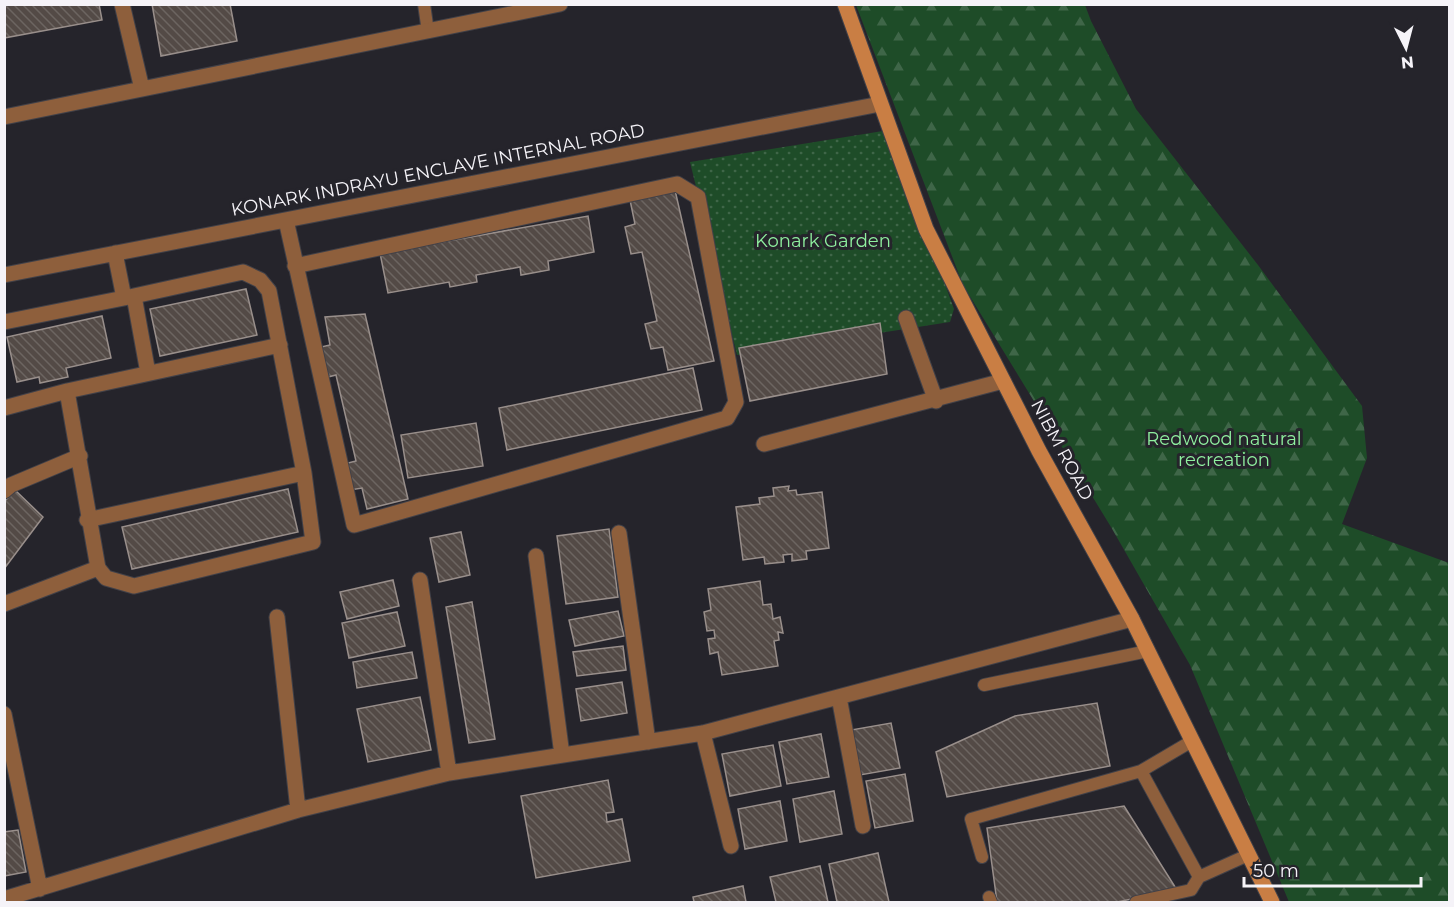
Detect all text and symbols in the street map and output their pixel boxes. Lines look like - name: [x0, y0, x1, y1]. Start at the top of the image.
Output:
- north arrow: [1376, 18, 1436, 78]
- text: N: [1400, 52, 1415, 73]
- street label: KONARK INDRAYU ENCLAVE INTERNAL ROAD: [229, 119, 647, 221]
- park label: Konark Garden: [755, 230, 891, 252]
- street label: NIBM ROAD: [1026, 396, 1098, 504]
- park label: Redwood natural recreation: [1146, 428, 1302, 471]
- scale bar: [1244, 850, 1421, 888]
- text: 50 m: [1253, 860, 1299, 882]

